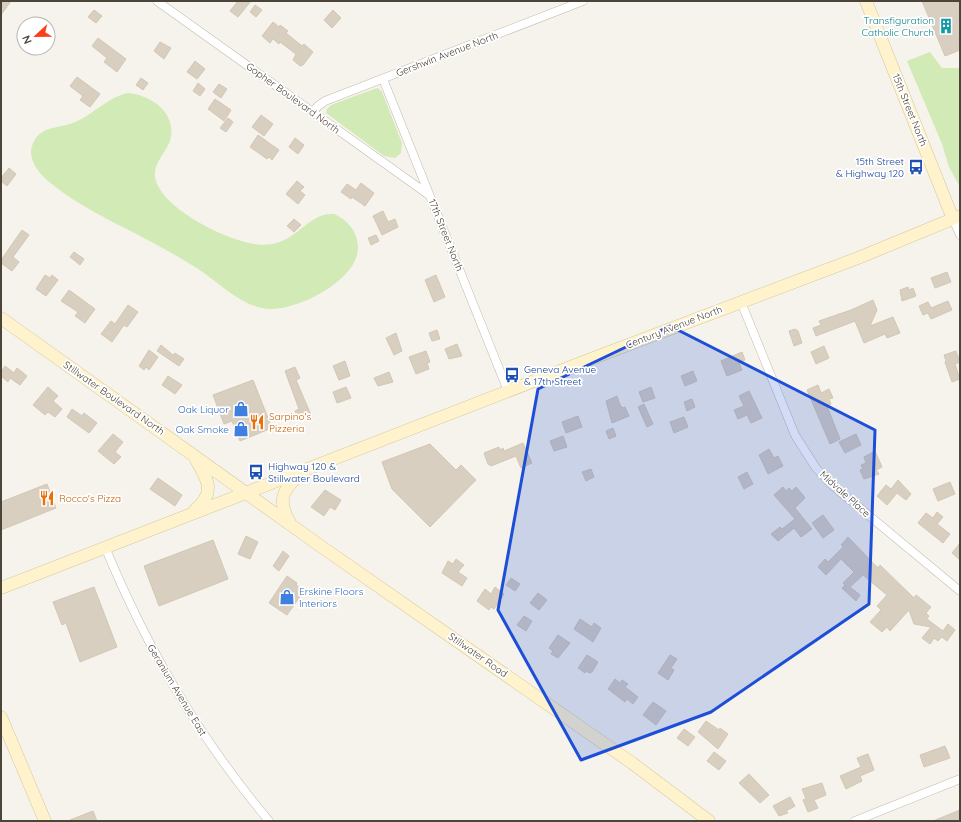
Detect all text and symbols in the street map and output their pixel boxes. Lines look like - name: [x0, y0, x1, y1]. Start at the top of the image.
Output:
- place label: Transfiguration Catholic Church: [862, 14, 934, 39]
- north arrow: [16, 16, 56, 56]
- building icon: Transfiguration Catholic Church: [937, 17, 955, 35]
- street label: Gershwin Avenue North: [394, 29, 500, 79]
- text: N: [19, 33, 35, 46]
- street label: Gopher Boulevard North: [243, 60, 343, 136]
- street label: 15th Street North: [890, 72, 930, 148]
- place label: 15th Street & Highway 120: [836, 155, 905, 180]
- bus stop icon: 15th Street & Highway 120: [907, 158, 925, 176]
- street label: 17th Street North: [426, 197, 466, 273]
- street label: Century Avenue North: [624, 303, 724, 351]
- street label: Stillwater Boulevard North: [61, 358, 167, 438]
- place label: Geneva Avenue & 17th Street: [524, 363, 597, 388]
- bus stop icon: Geneva Avenue & 17th Street: [503, 366, 521, 384]
- shop icon: Oak Liquor: [232, 400, 250, 418]
- place label: Oak Liquor: [178, 403, 229, 416]
- place label: Sarpino's Pizzeria: [269, 410, 311, 435]
- restaurant icon: Sarpino's Pizzeria: [248, 413, 266, 431]
- shop icon: Oak Smoke: [232, 420, 250, 438]
- place label: Oak Smoke: [176, 423, 229, 436]
- place label: Highway 120 & Stillwater Boulevard: [268, 460, 360, 485]
- bus stop icon: Highway 120 & Stillwater Boulevard: [247, 463, 265, 481]
- street label: Midvale Place: [817, 468, 873, 520]
- restaurant icon: Rocco's Pizza: [38, 489, 56, 507]
- place label: Rocco's Pizza: [59, 492, 121, 505]
- place label: Erskine Floors Interiors: [299, 585, 364, 610]
- shop icon: Erskine Floors Interiors: [278, 588, 296, 606]
- street label: Stillwater Road: [446, 630, 510, 680]
- street label: Geranium Avenue East: [144, 642, 210, 739]

